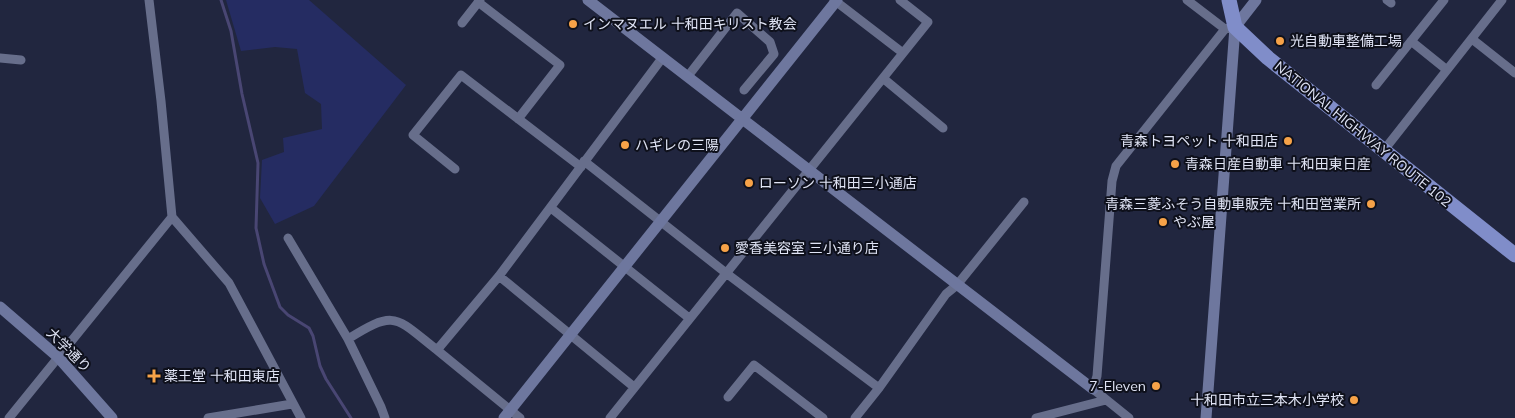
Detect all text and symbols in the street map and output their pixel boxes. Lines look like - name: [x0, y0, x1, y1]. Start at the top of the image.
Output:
- place label: インマヌエル 十和田キリスト教会: [583, 15, 797, 33]
- marker: インマヌエル 十和田キリスト教会: [567, 18, 579, 30]
- place label: 光自動車整備工場: [1290, 32, 1402, 50]
- marker: 光自動車整備工場: [1274, 35, 1286, 47]
- street label: NATIONAL HIGHWAY ROUTE 102: [1271, 57, 1455, 211]
- place label: 青森トヨペット 十和田店: [1120, 132, 1278, 150]
- marker: 青森トヨペット 十和田店: [1282, 135, 1294, 147]
- place label: ハギレの三陽: [635, 136, 719, 154]
- marker: ハギレの三陽: [619, 139, 631, 151]
- place label: 青森日産自動車 十和田東日産: [1185, 155, 1371, 173]
- marker: 青森日産自動車 十和田東日産: [1169, 158, 1181, 170]
- place label: ローソン 十和田三小通店: [759, 174, 917, 192]
- marker: ローソン 十和田三小通店: [743, 177, 755, 189]
- place label: 青森三菱ふそう自動車販売 十和田営業所: [1105, 195, 1361, 213]
- marker: 青森三菱ふそう自動車販売 十和田営業所: [1365, 198, 1377, 210]
- place label: やぶ屋: [1173, 213, 1215, 231]
- marker: やぶ屋: [1157, 216, 1169, 228]
- place label: 愛香美容室 三小通り店: [735, 239, 879, 257]
- marker: 愛香美容室 三小通り店: [719, 242, 731, 254]
- street label: 大学通り: [43, 324, 95, 376]
- place label: 薬王堂 十和田東店: [164, 367, 280, 385]
- marker: 薬王堂 十和田東店: [148, 370, 160, 382]
- place label: 7-Eleven: [1089, 377, 1146, 395]
- marker: 7-Eleven: [1150, 380, 1162, 392]
- place label: 十和田市立三本木小学校: [1190, 391, 1344, 409]
- marker: 十和田市立三本木小学校: [1348, 394, 1360, 406]

